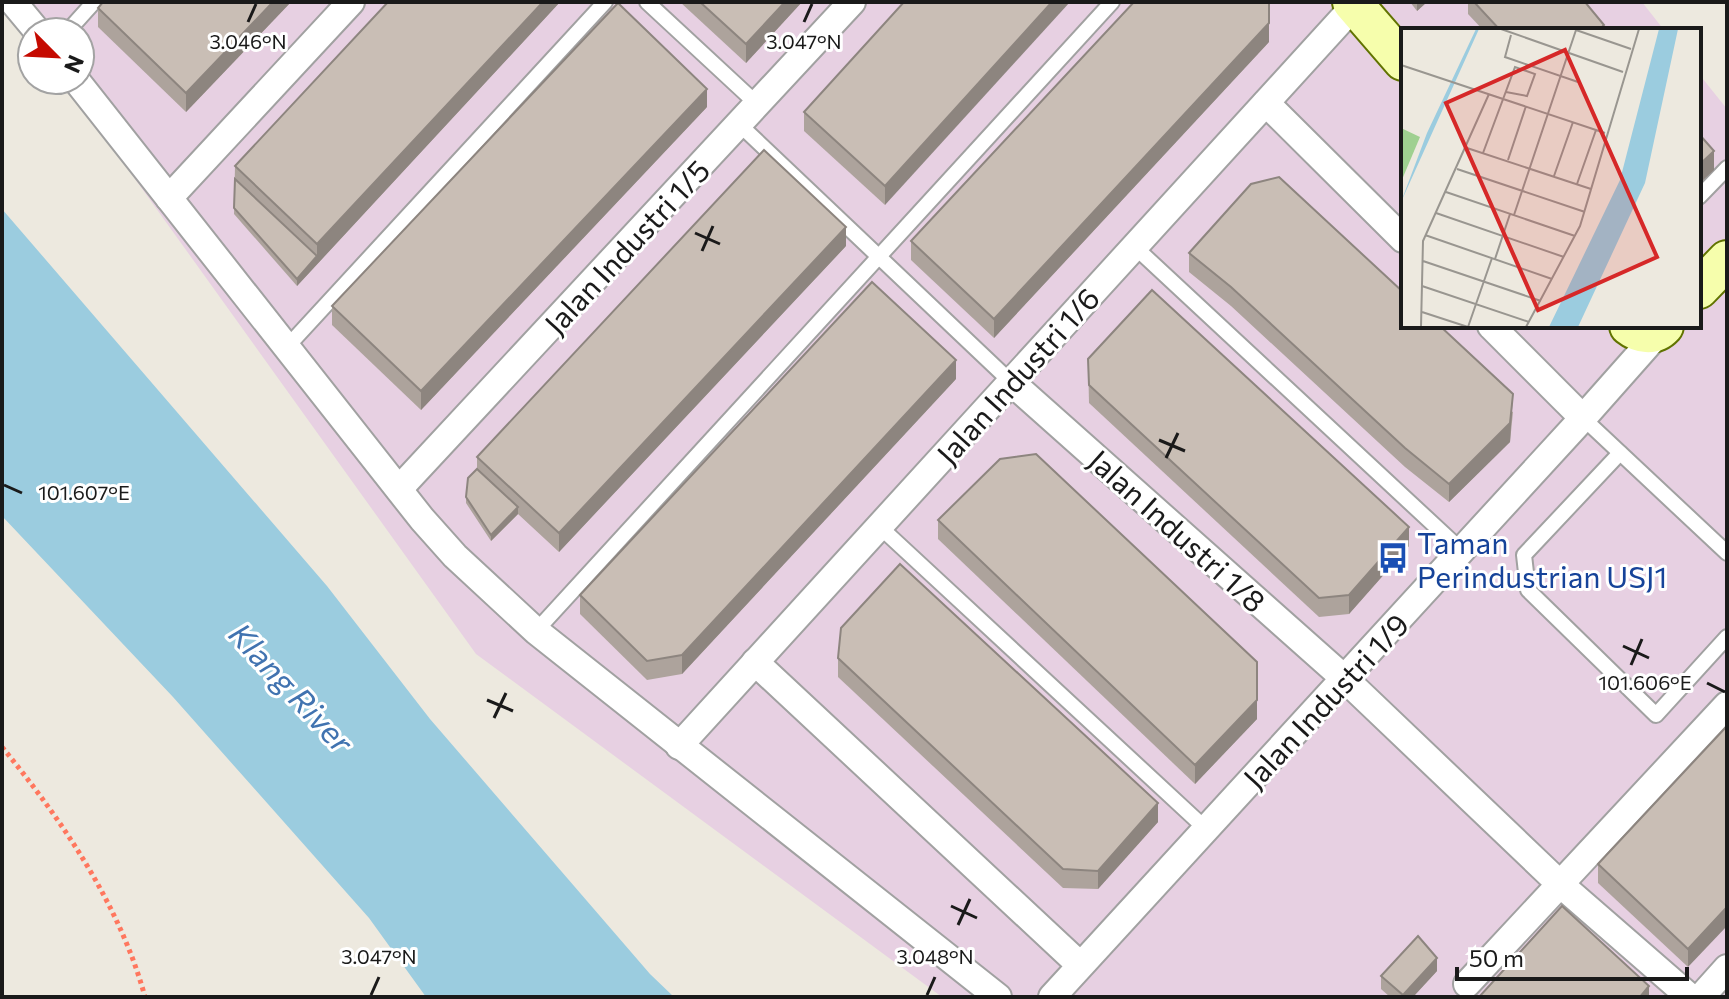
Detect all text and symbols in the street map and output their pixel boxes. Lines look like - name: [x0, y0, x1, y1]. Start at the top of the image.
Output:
- north arrow: [16, 16, 96, 96]
- inset map: [1401, 28, 1701, 328]
- text: 3.046°N: [209, 29, 287, 53]
- text: 3.047°N: [766, 29, 842, 53]
- text: N: [59, 51, 90, 77]
- street label: Jalan Industri 1/5: [536, 151, 716, 341]
- street label: Jalan Industri 1/6: [928, 279, 1106, 471]
- street label: Jalan Industri 1/8: [1082, 441, 1274, 619]
- text: 101.607°E: [38, 480, 130, 504]
- place label: Taman Perindustrian USJ1: [1417, 523, 1667, 594]
- bus stop icon: Taman Perindustrian USJ1: [1376, 541, 1410, 575]
- street label: Jalan Industri 1/9: [1235, 605, 1415, 795]
- water label: Klang River: [222, 614, 363, 761]
- text: 101.606°E: [1598, 670, 1692, 694]
- scale bar: [1457, 931, 1687, 981]
- text: 50 m: [1469, 943, 1524, 972]
- text: 3.047°N: [341, 944, 417, 968]
- text: 3.048°N: [896, 944, 974, 968]

